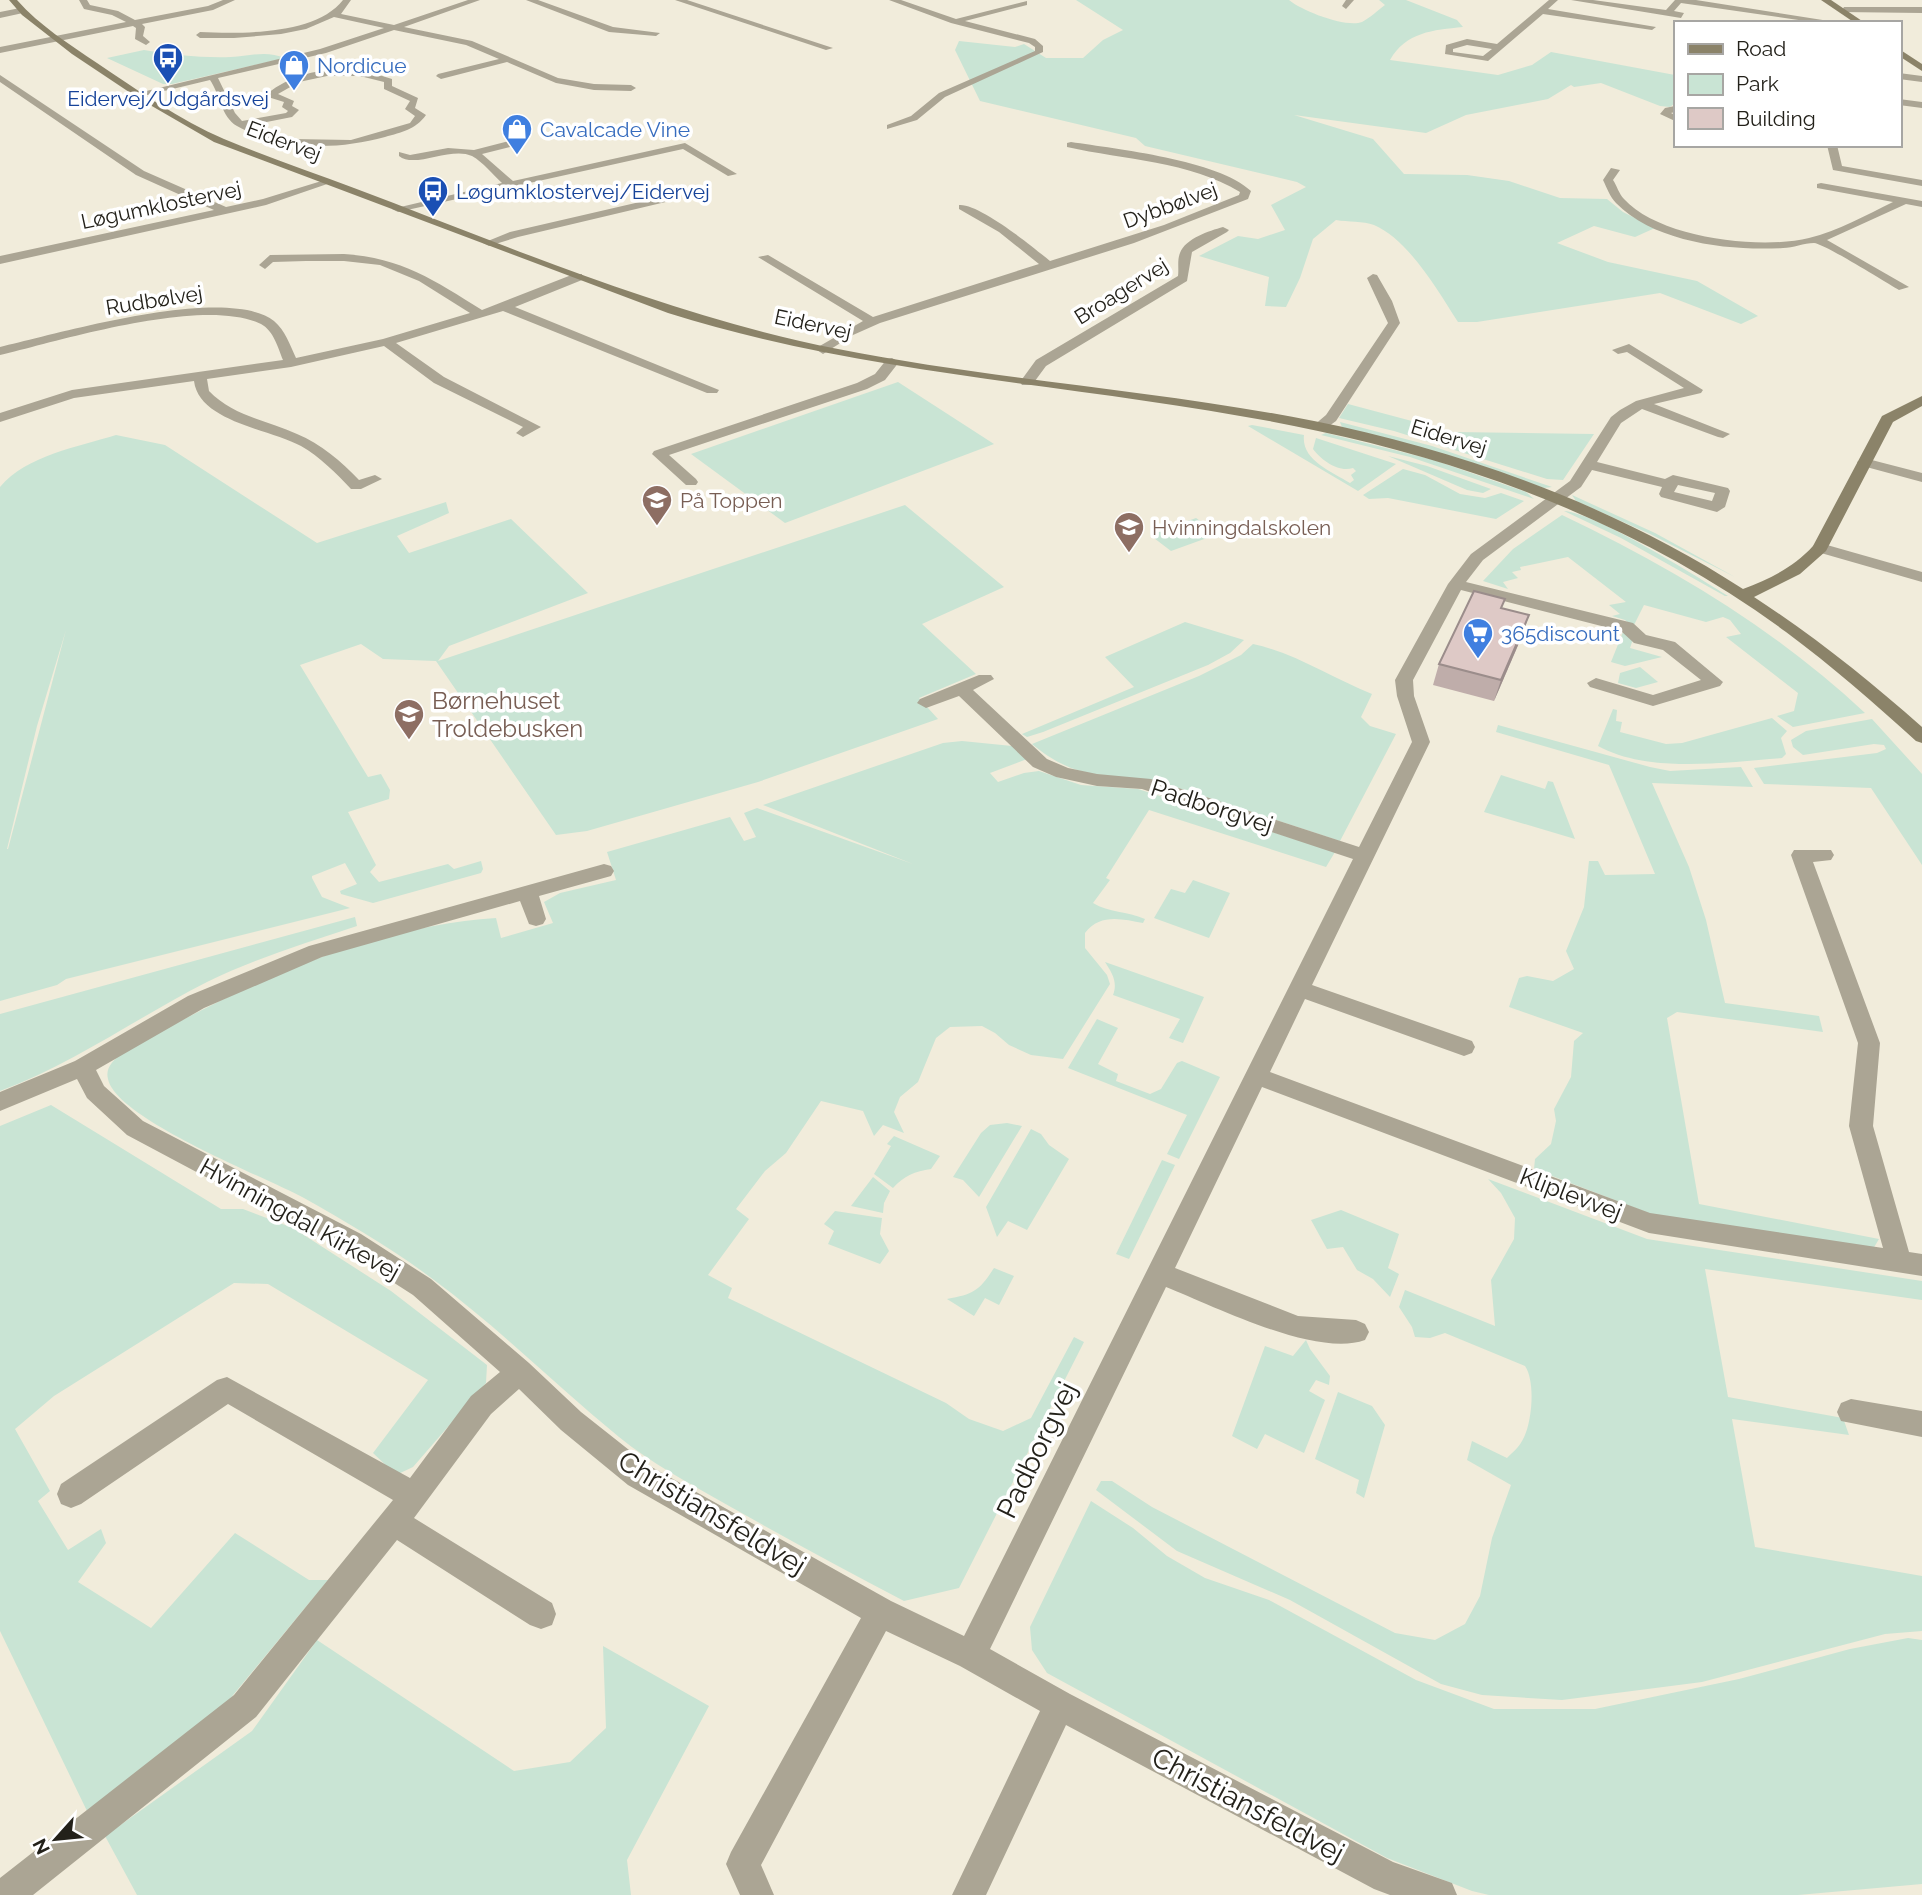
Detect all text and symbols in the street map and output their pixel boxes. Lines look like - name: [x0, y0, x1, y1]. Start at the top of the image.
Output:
- legend: [1674, 21, 1901, 147]
- text: Road: [1736, 36, 1786, 61]
- bus stop icon: Eidervej/Udgårdsvej: [151, 41, 185, 85]
- shop icon: Nordicue: [277, 48, 311, 92]
- place label: Nordicue: [317, 53, 407, 78]
- text: Park: [1736, 71, 1779, 96]
- place label: Eidervej/Udgårdsvej: [67, 86, 269, 111]
- text: Building: [1736, 106, 1816, 131]
- shop icon: Cavalcade Vine: [500, 112, 534, 156]
- street label: Eidervej: [243, 115, 325, 167]
- place label: Cavalcade Vine: [540, 117, 690, 142]
- bus stop icon: Løgumklostervej/Eidervej: [416, 174, 450, 218]
- street label: Løgumklostervej: [79, 176, 243, 234]
- street label: Dybbølvej: [1120, 176, 1220, 234]
- place label: Løgumklostervej/Eidervej: [456, 179, 710, 204]
- street label: Broagervej: [1070, 252, 1172, 330]
- street label: Rudbølvej: [104, 280, 204, 320]
- street label: Eidervej: [772, 304, 854, 344]
- street label: Eidervej: [1408, 414, 1490, 460]
- school or university icon: På Toppen: [640, 483, 674, 527]
- place label: På Toppen: [680, 488, 783, 513]
- school or university icon: Hvinningdalskolen: [1112, 510, 1146, 554]
- place label: Hvinningdalskolen: [1152, 515, 1331, 540]
- supermarket icon: 365discount: [1461, 616, 1495, 660]
- place label: 365discount: [1501, 621, 1620, 646]
- place label: Børnehuset Troldebusken: [432, 686, 583, 743]
- school or university icon: Børnehuset Troldebusken: [392, 697, 426, 741]
- street label: Padborgvej: [1147, 773, 1277, 839]
- street label: Hvinningdal Kirkevej: [195, 1152, 405, 1286]
- street label: Kliplevvej: [1516, 1161, 1626, 1227]
- street label: Padborgvej: [990, 1376, 1084, 1524]
- street label: Christiansfeldvej: [612, 1444, 812, 1582]
- street label: Christiansfeldvej: [1146, 1740, 1350, 1870]
- north arrow: [21, 1804, 91, 1874]
- text: N: [28, 1835, 54, 1858]

